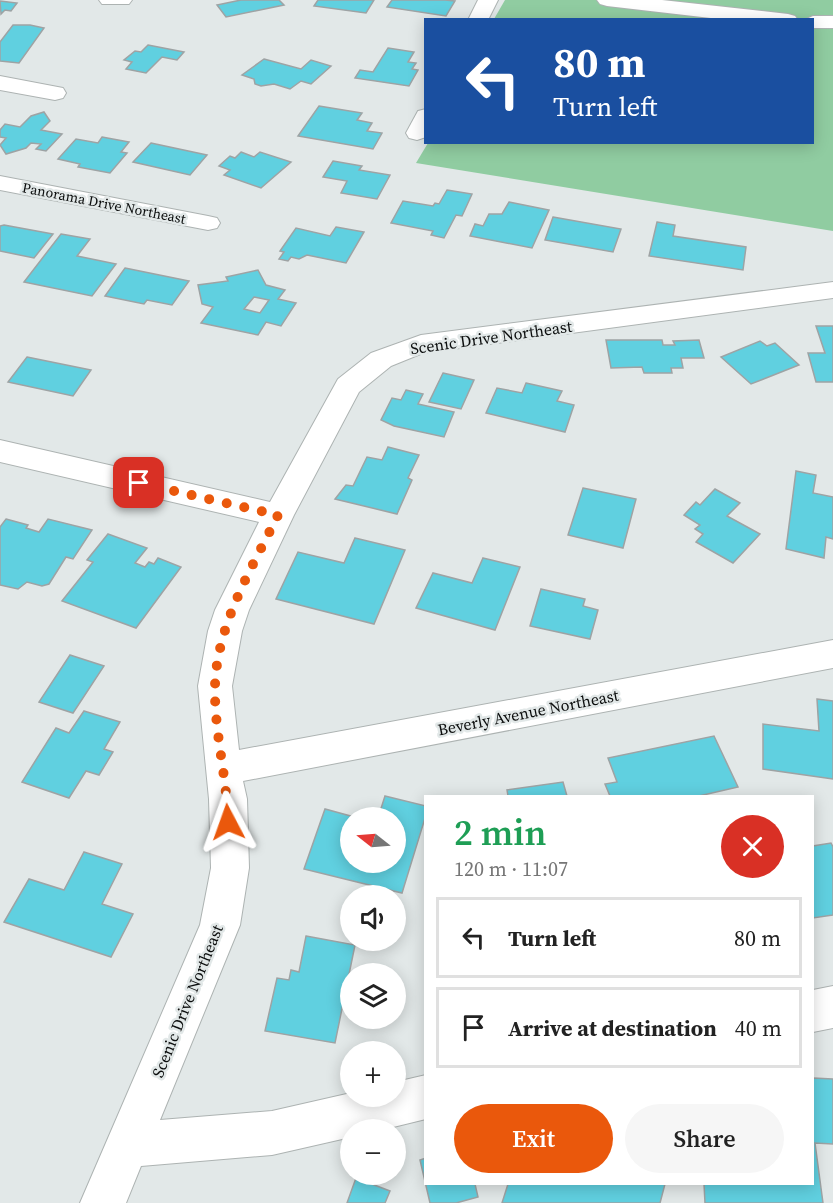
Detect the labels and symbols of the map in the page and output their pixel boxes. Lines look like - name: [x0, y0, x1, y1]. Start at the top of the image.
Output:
- street label: Panorama Drive Northeast: [21, 177, 188, 229]
- street label: Scenic Drive Northeast: [409, 315, 574, 359]
- pin: [113, 457, 164, 508]
- street label: Beverly Avenue Northeast: [436, 684, 621, 740]
- position arrow: [196, 790, 260, 854]
- north arrow: [340, 807, 406, 873]
- street label: Scenic Drive Northeast: [146, 921, 228, 1081]

